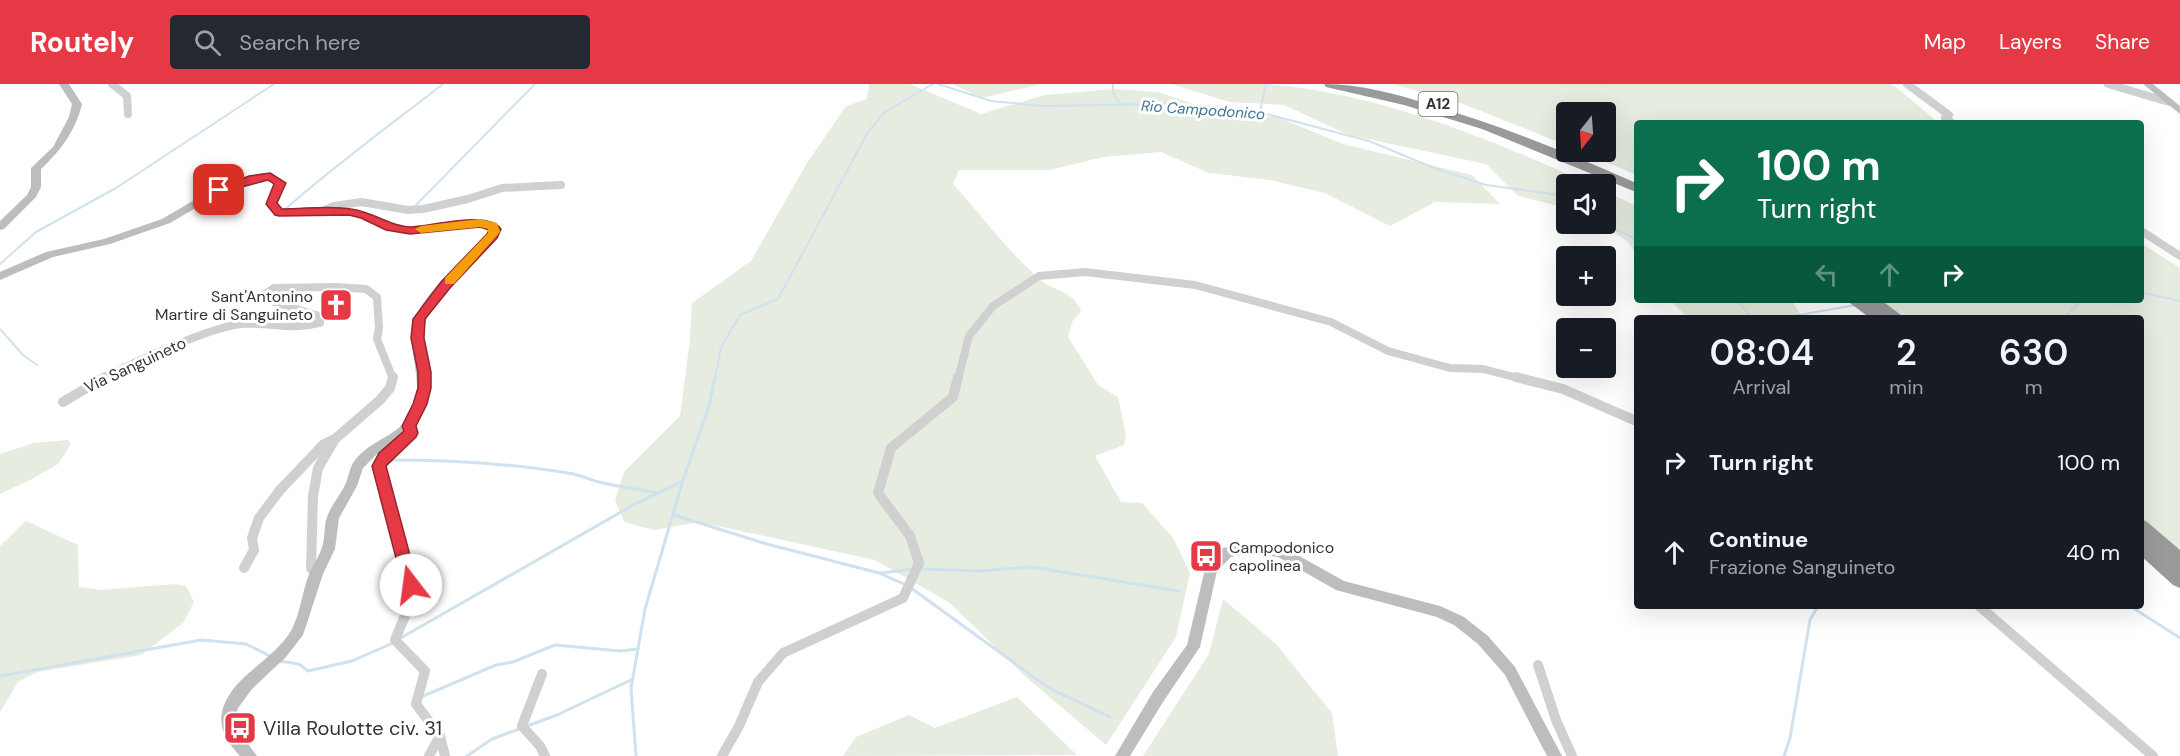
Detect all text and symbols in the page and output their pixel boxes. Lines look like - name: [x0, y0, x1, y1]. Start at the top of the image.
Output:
- search box: [170, 15, 590, 69]
- text: Routely: [30, 24, 134, 61]
- icon: search: [191, 26, 224, 59]
- text: Search here: [239, 28, 361, 57]
- text: Map: [1924, 28, 1966, 56]
- text: Layers: [1999, 28, 2062, 56]
- text: Share: [2095, 28, 2150, 56]
- road number: A12: [1418, 92, 1458, 116]
- water label: Rio Campodonico: [1140, 96, 1266, 124]
- north arrow: [1556, 102, 1616, 162]
- map controls: [1556, 102, 1616, 378]
- text: 100 m: [1757, 138, 1881, 193]
- icon: right: [1658, 144, 1736, 222]
- pin: [193, 164, 244, 215]
- icon: arrive: [202, 173, 235, 206]
- button: sound: [1556, 174, 1616, 234]
- text: Turn right: [1757, 191, 1877, 226]
- button: +: [1556, 246, 1616, 306]
- icon: left: [1810, 258, 1843, 291]
- icon: ahead: [1873, 258, 1906, 291]
- icon: right: [1936, 258, 1969, 291]
- place label: Sant'Antonino Martire di Sanguineto: [155, 286, 313, 325]
- church icon: Sant'Antonino Martire di Sanguineto: [318, 287, 354, 323]
- button: −: [1556, 318, 1616, 378]
- text: 08:04: [1710, 329, 1814, 376]
- text: 2: [1896, 329, 1917, 376]
- text: 630: [1999, 329, 2068, 376]
- street label: Via Sanguineto: [81, 332, 189, 398]
- text: Arrival: [1733, 374, 1791, 400]
- text: min: [1889, 374, 1923, 400]
- text: m: [2025, 374, 2043, 400]
- icon: right: [1658, 446, 1691, 479]
- text: Turn right: [1709, 448, 1814, 477]
- text: 100 m: [2058, 448, 2120, 477]
- text: Continue: [1709, 525, 1808, 554]
- icon: ahead: [1658, 536, 1691, 569]
- place label: Campodonico capolinea: [1229, 537, 1334, 576]
- bus stop icon: Campodonico capolinea: [1188, 538, 1224, 574]
- text: 40 m: [2066, 538, 2120, 567]
- position arrow: [379, 553, 443, 617]
- text: Frazione Sanguineto: [1709, 554, 1895, 580]
- bus stop icon: Villa Roulotte civ. 31: [222, 710, 258, 746]
- place label: Villa Roulotte civ. 31: [263, 715, 442, 741]

